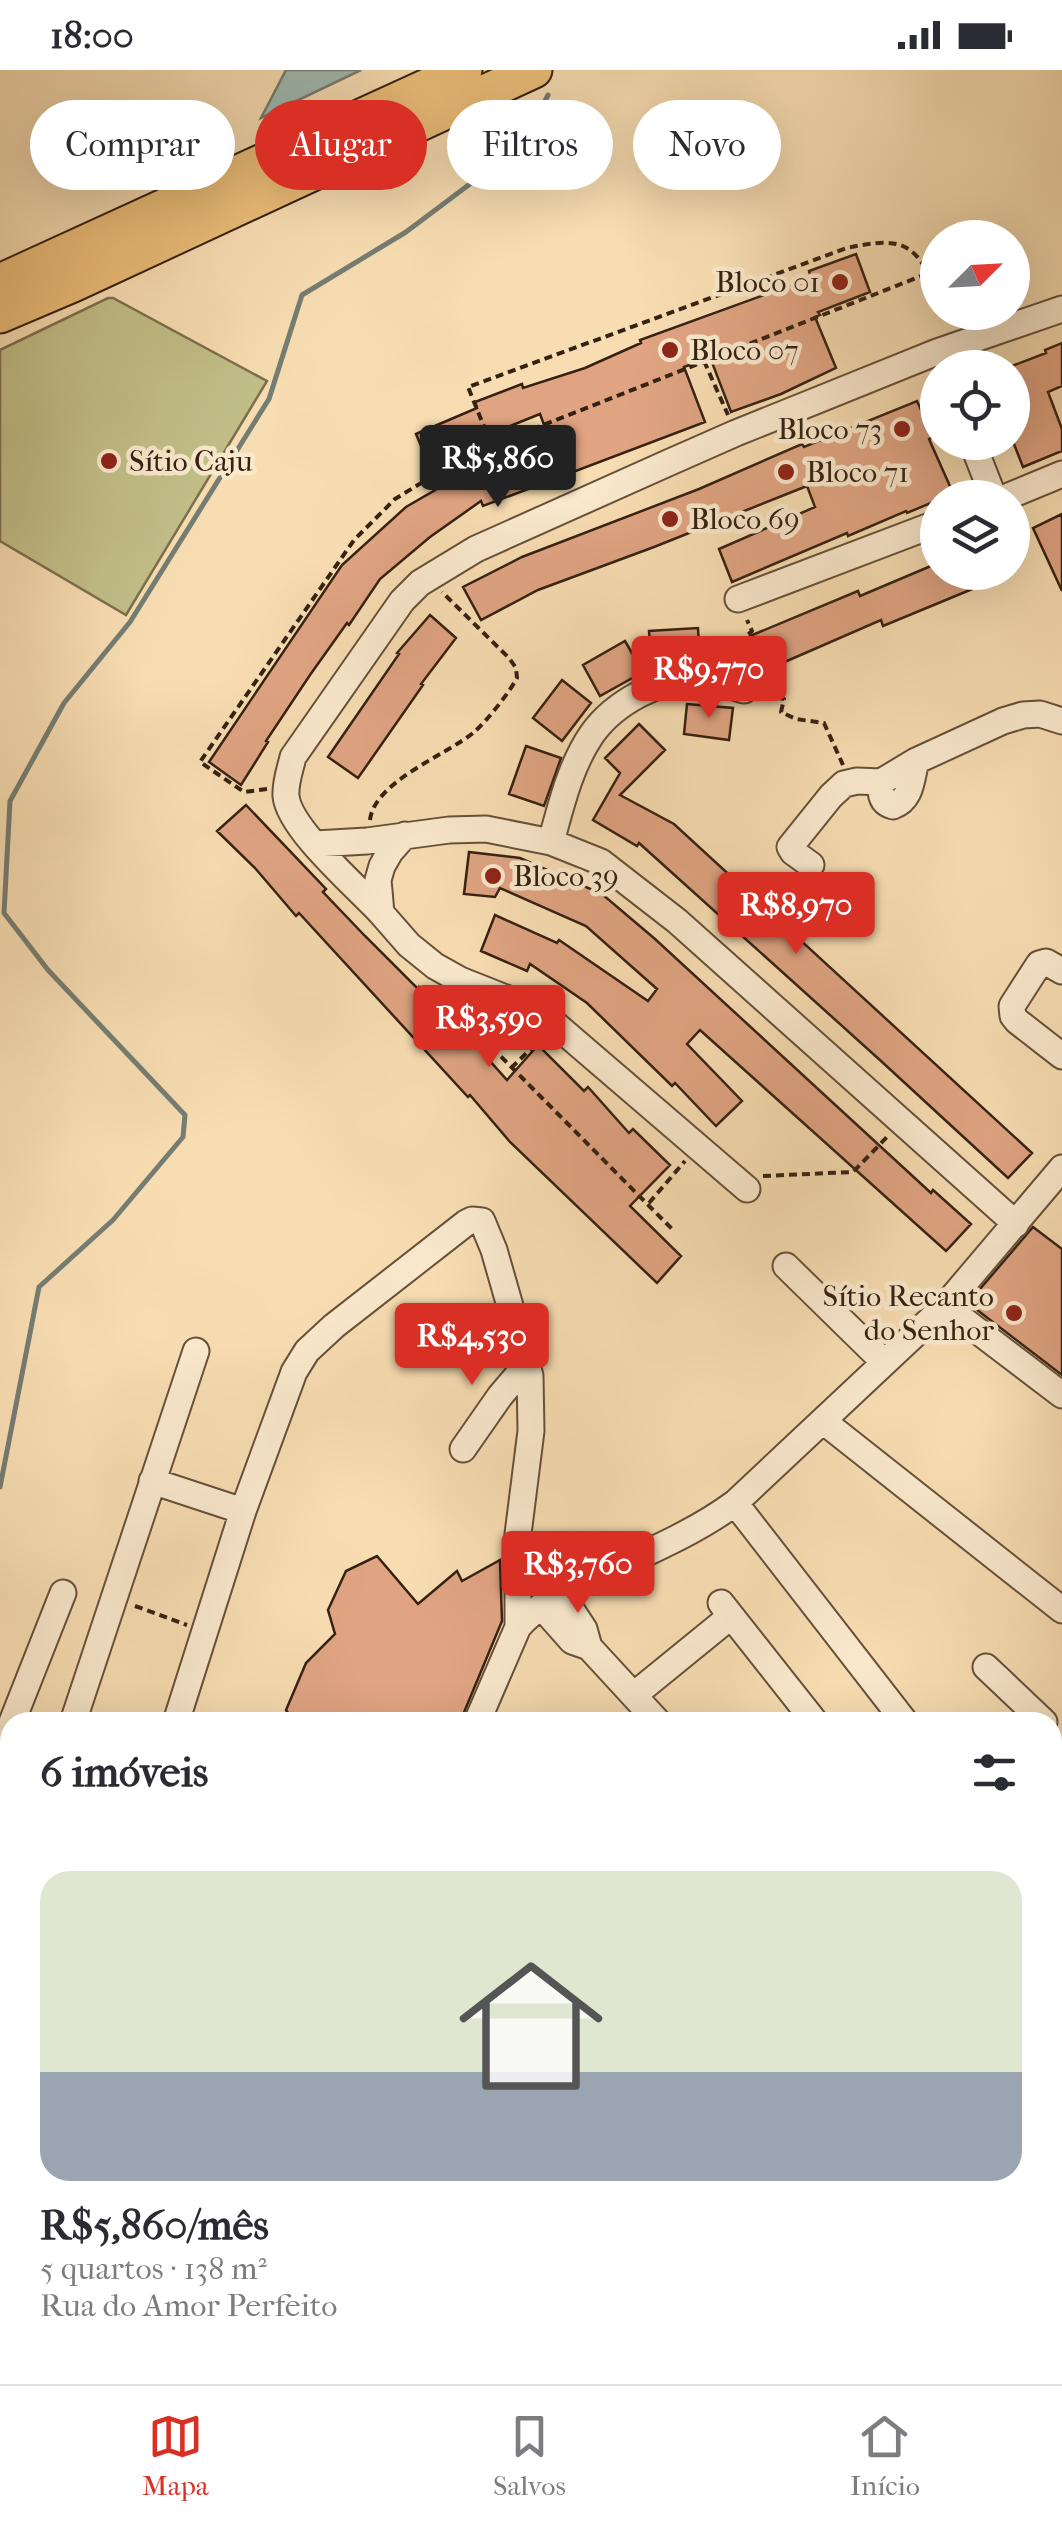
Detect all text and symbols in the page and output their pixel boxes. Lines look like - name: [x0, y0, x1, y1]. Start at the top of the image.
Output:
- text: 18:00: [50, 13, 134, 58]
- chip: Comprar: [30, 100, 235, 190]
- chip: Alugar: [255, 100, 427, 190]
- chip: Filtros: [447, 100, 613, 190]
- chip: Novo: [633, 100, 781, 190]
- north arrow: [920, 220, 1030, 330]
- map controls: [920, 220, 1030, 590]
- place label: Bloco 01: [715, 265, 820, 300]
- marker: Bloco 01: [829, 271, 851, 293]
- place label: Bloco 07: [690, 333, 799, 368]
- marker: Bloco 07: [659, 339, 681, 361]
- button: locate: [920, 350, 1030, 460]
- place label: Bloco 73: [778, 412, 882, 447]
- marker: Bloco 73: [891, 418, 913, 440]
- pin: R$5,860: [406, 425, 590, 510]
- text: R$5,860: [442, 439, 554, 476]
- place label: Sítio Caju: [129, 444, 253, 479]
- marker: Sítio Caju: [98, 450, 120, 472]
- place label: Bloco 71: [806, 455, 909, 490]
- marker: Bloco 71: [775, 461, 797, 483]
- button: layers: [920, 480, 1030, 590]
- place label: Bloco 69: [690, 502, 800, 537]
- marker: Bloco 69: [659, 508, 681, 530]
- pin: R$9,770: [617, 636, 801, 721]
- text: R$9,770: [654, 650, 764, 687]
- place label: Bloco 39: [513, 859, 619, 894]
- marker: Bloco 39: [482, 865, 504, 887]
- pin: R$8,970: [704, 872, 888, 957]
- text: R$8,970: [740, 886, 852, 923]
- pin: R$3,590: [397, 985, 581, 1070]
- text: R$3,590: [435, 999, 543, 1036]
- place label: Sítio Recanto do Senhor: [823, 1279, 994, 1348]
- marker: Sítio Recanto do Senhor: [1003, 1302, 1025, 1324]
- pin: R$4,530: [380, 1303, 564, 1388]
- text: R$4,530: [417, 1317, 527, 1354]
- pin: R$3,760: [486, 1531, 670, 1616]
- text: R$3,760: [523, 1545, 633, 1582]
- icon: filters: [967, 1745, 1022, 1800]
- text: 6 imóveis: [40, 1748, 208, 1797]
- icon: home: [441, 1936, 621, 2116]
- text: R$5,860/mês: [40, 2201, 269, 2250]
- text: 5 quartos · 138 m²: [40, 2250, 267, 2287]
- text: Rua do Amor Perfeito: [40, 2287, 338, 2324]
- tab: Mapa: [142, 2409, 209, 2502]
- tab: Salvos: [493, 2409, 566, 2502]
- tab: Início: [850, 2409, 920, 2502]

